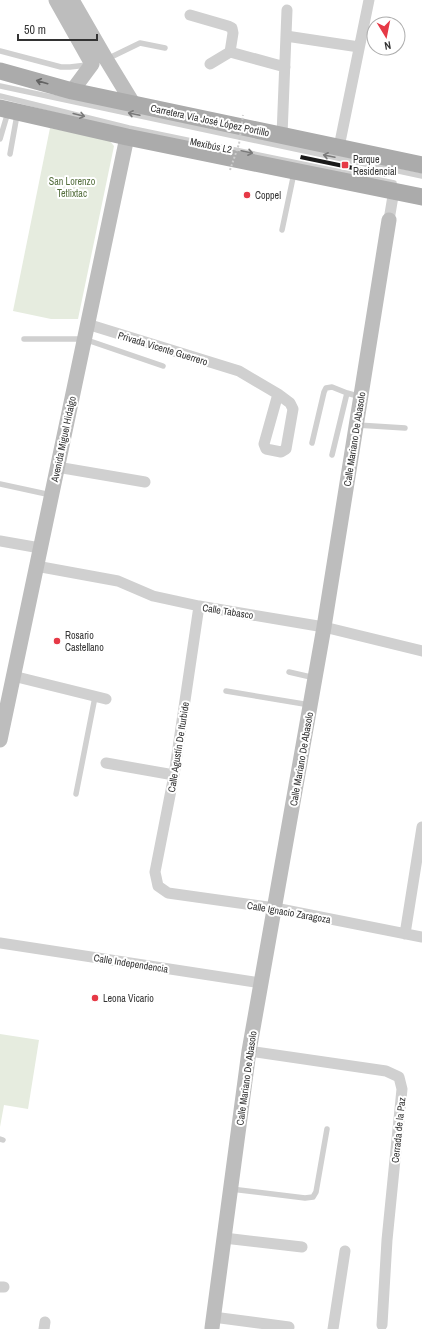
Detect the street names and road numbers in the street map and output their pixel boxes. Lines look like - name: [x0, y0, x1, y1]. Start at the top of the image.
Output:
- street label: Carretera Vía José López Portillo: [149, 102, 271, 140]
- street label: Mexibús L2: [189, 135, 233, 156]
- street label: Privada Vicente Guerrero: [116, 329, 210, 368]
- street label: Calle Mariano De Abasolo: [341, 391, 368, 487]
- street label: Avenida Miguel Hidalgo: [48, 395, 79, 484]
- street label: Calle Tabasco: [201, 601, 255, 622]
- street label: Calle Agustín De Iturbide: [165, 701, 192, 793]
- street label: Calle Mariano De Abasolo: [287, 711, 316, 807]
- street label: Calle Ignacio Zaragoza: [246, 899, 332, 926]
- street label: Calle Independencia: [93, 951, 170, 976]
- street label: Calle Mariano De Abasolo: [233, 1030, 260, 1126]
- street label: Cerrada de la Paz: [389, 1097, 408, 1164]

